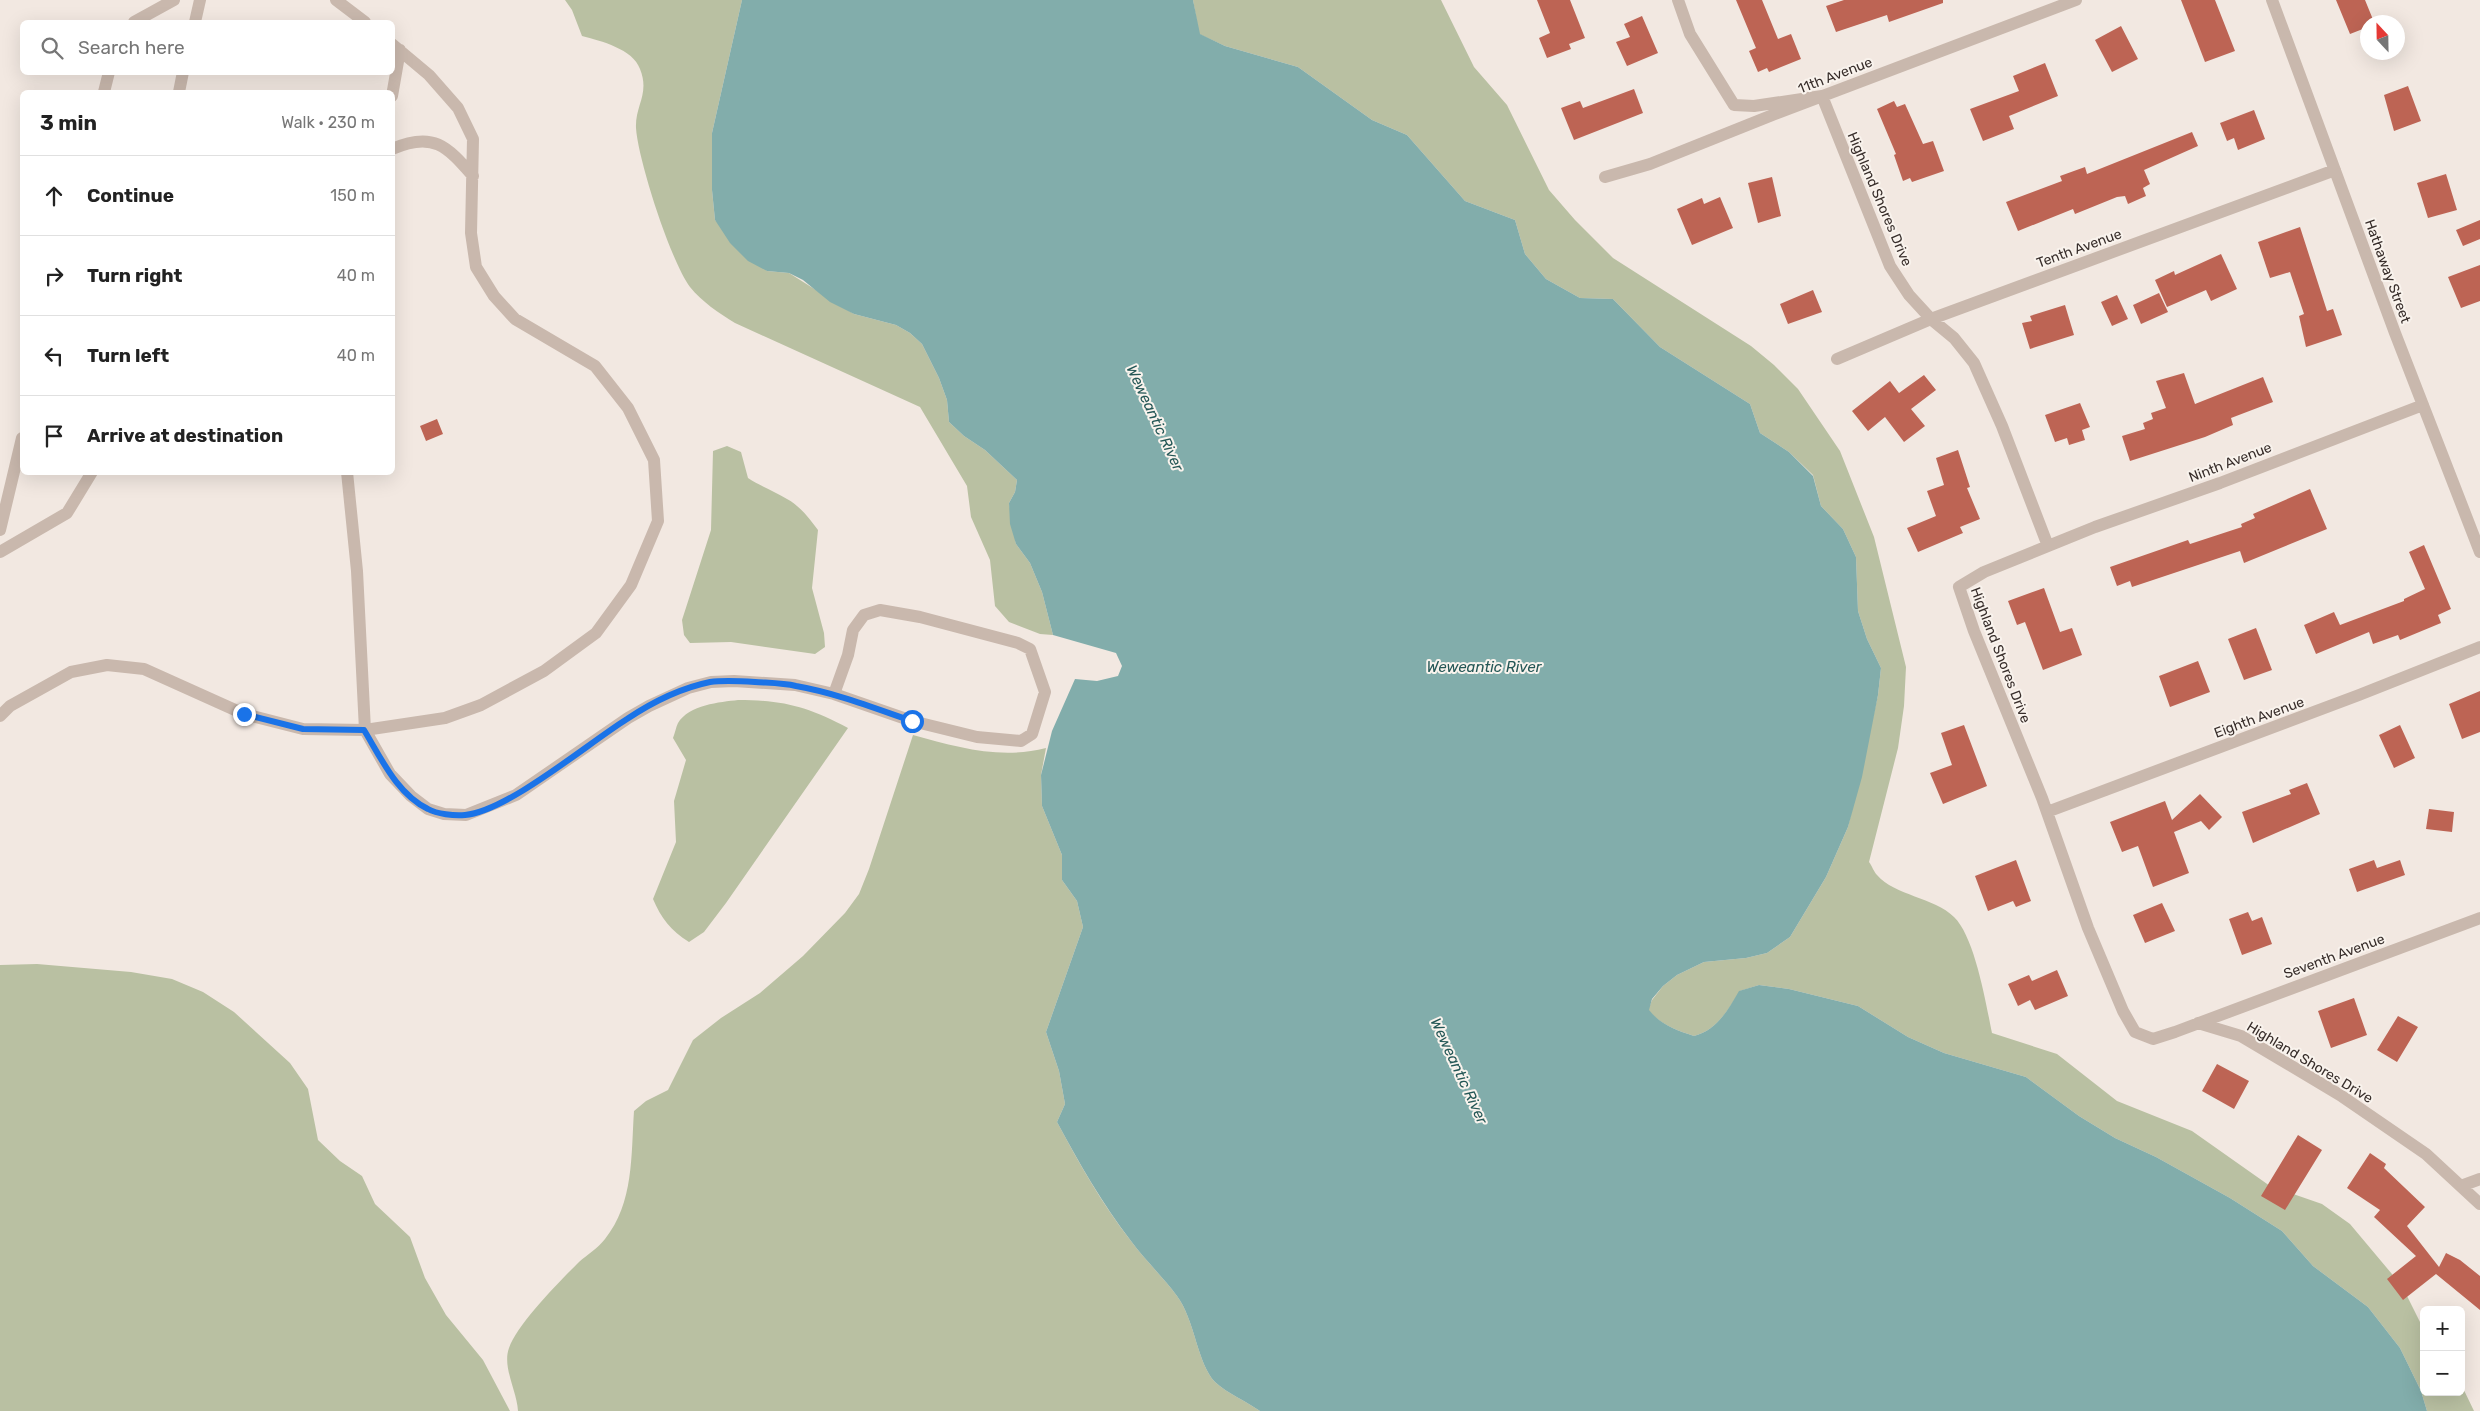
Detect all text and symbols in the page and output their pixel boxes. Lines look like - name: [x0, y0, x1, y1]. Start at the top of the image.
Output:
- north arrow: [2360, 15, 2405, 60]
- search box: [20, 20, 395, 75]
- icon: search: [38, 34, 66, 62]
- text: Search here: [78, 36, 185, 59]
- street label: 11th Avenue: [1796, 53, 1875, 97]
- text: 3 min: [40, 110, 97, 135]
- text: Walk · 230 m: [281, 113, 375, 132]
- street label: Highland Shores Drive: [1844, 130, 1916, 269]
- icon: ahead: [40, 182, 68, 210]
- text: Continue: [87, 184, 174, 207]
- text: 150 m: [330, 186, 375, 205]
- street label: Hathaway Street: [2361, 217, 2414, 326]
- street label: Tenth Avenue: [2034, 225, 2124, 272]
- icon: right: [40, 262, 68, 290]
- text: Turn right: [87, 264, 182, 287]
- text: 40 m: [337, 266, 375, 285]
- icon: left: [40, 342, 68, 370]
- text: Turn left: [87, 344, 169, 367]
- text: 40 m: [337, 346, 375, 365]
- water label: Weweantic River: [1123, 362, 1188, 475]
- icon: arrive: [40, 422, 68, 450]
- text: Arrive at destination: [87, 424, 283, 447]
- street label: Ninth Avenue: [2186, 439, 2274, 486]
- street label: Highland Shores Drive: [1967, 585, 2034, 726]
- water label: Weweantic River: [1427, 658, 1543, 676]
- street label: Eighth Avenue: [2212, 693, 2307, 742]
- route end: [233, 703, 256, 726]
- route start: [901, 710, 924, 733]
- street label: Seventh Avenue: [2281, 930, 2387, 983]
- water label: Weweantic River: [1427, 1015, 1492, 1128]
- street label: Highland Shores Drive: [2244, 1018, 2376, 1107]
- map controls: [2420, 1306, 2465, 1396]
- button: +: [2420, 1306, 2465, 1351]
- button: −: [2420, 1351, 2465, 1396]

